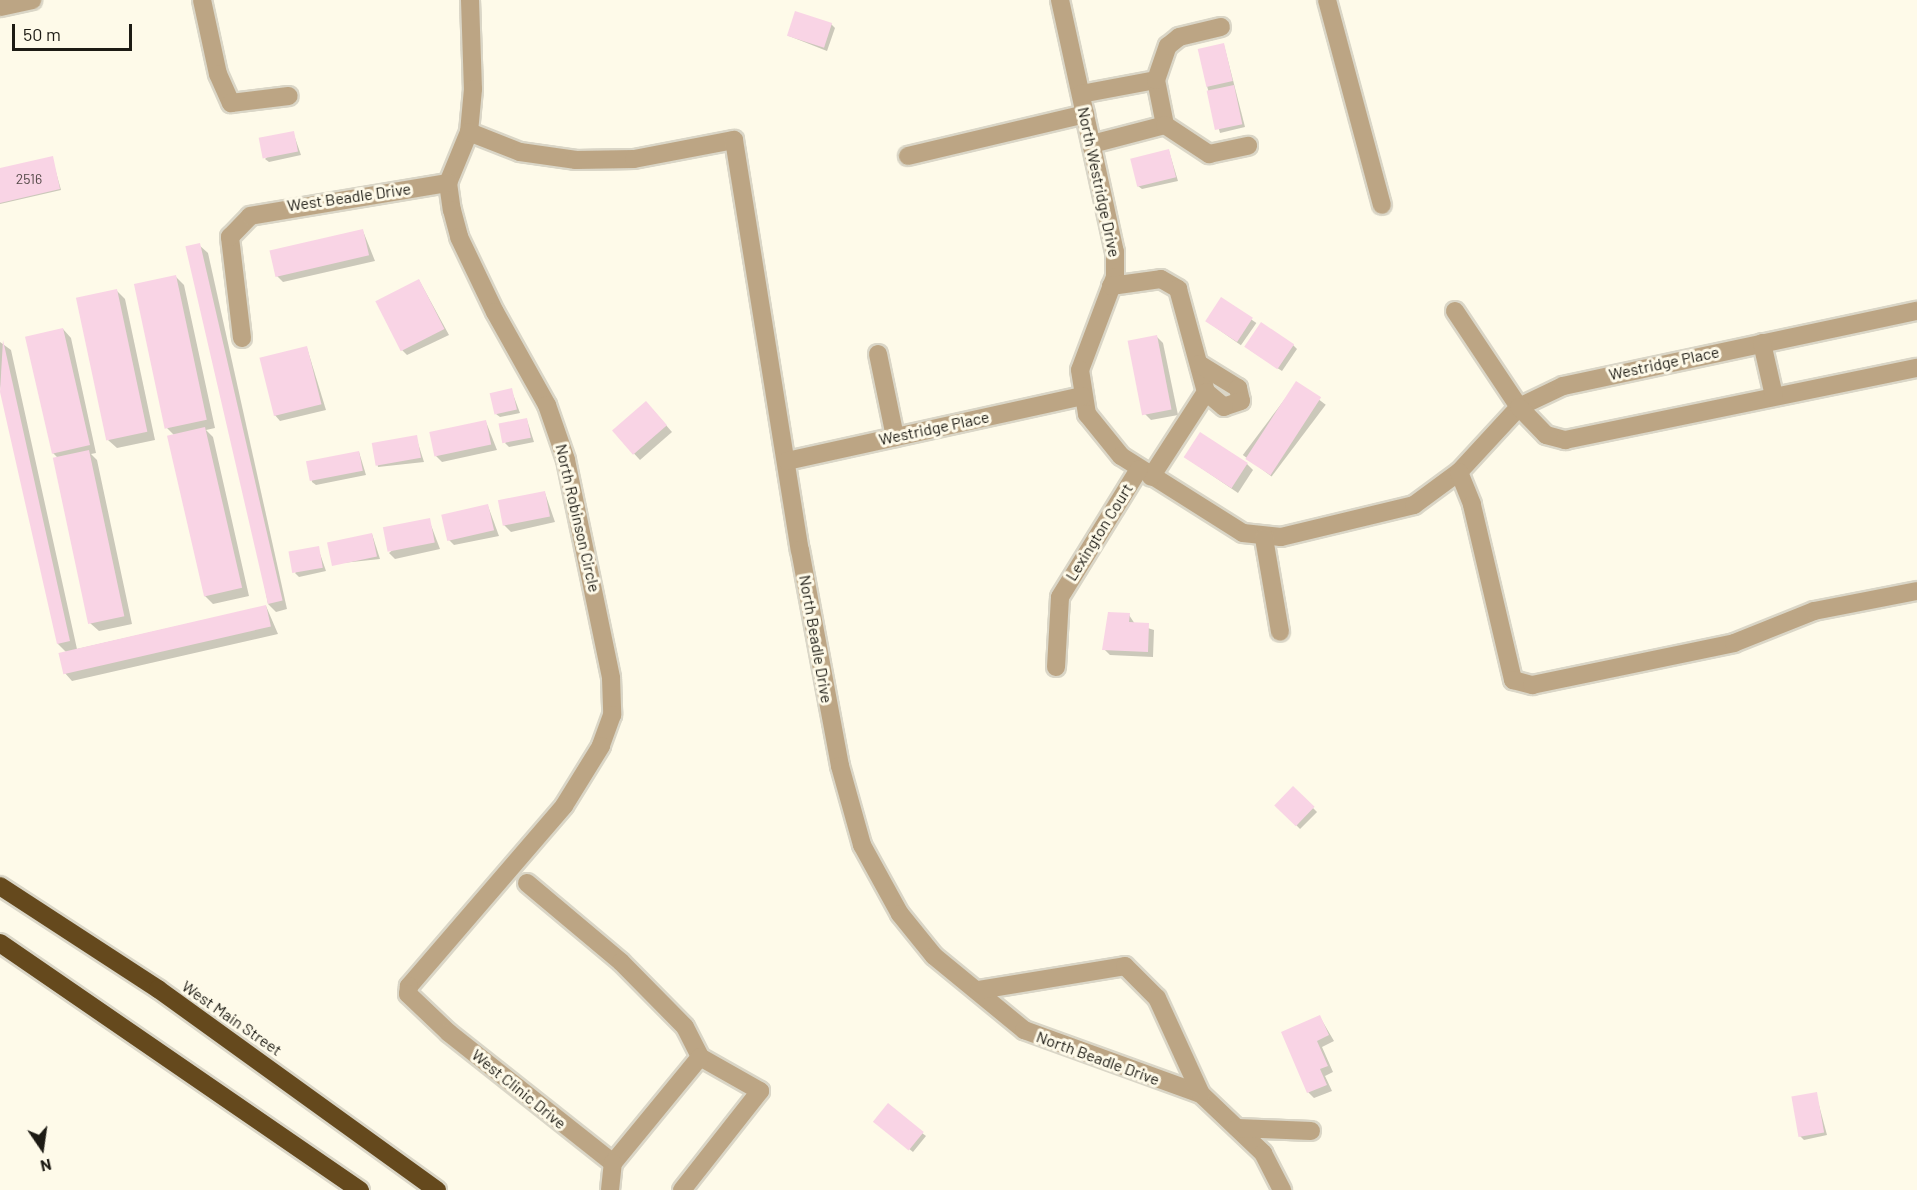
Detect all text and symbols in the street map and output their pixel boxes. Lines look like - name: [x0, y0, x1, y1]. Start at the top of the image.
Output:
- scale bar: [15, 12, 135, 50]
- text: 50 m: [23, 23, 61, 45]
- street label: North Westridge Drive: [1074, 105, 1124, 259]
- house number: 2516: [16, 171, 42, 187]
- street label: West Beadle Drive: [286, 179, 412, 215]
- street label: Westridge Place: [1607, 342, 1721, 384]
- street label: Westridge Place: [877, 407, 991, 449]
- street label: North Robinson Circle: [552, 442, 604, 594]
- street label: Lexington Court: [1061, 480, 1137, 584]
- street label: North Beadle Drive: [795, 573, 837, 705]
- street label: West Main Street: [178, 976, 286, 1060]
- street label: North Beadle Drive: [1034, 1027, 1162, 1089]
- street label: West Clinic Drive: [468, 1045, 570, 1133]
- north arrow: [12, 1118, 72, 1178]
- text: N: [39, 1156, 53, 1176]

